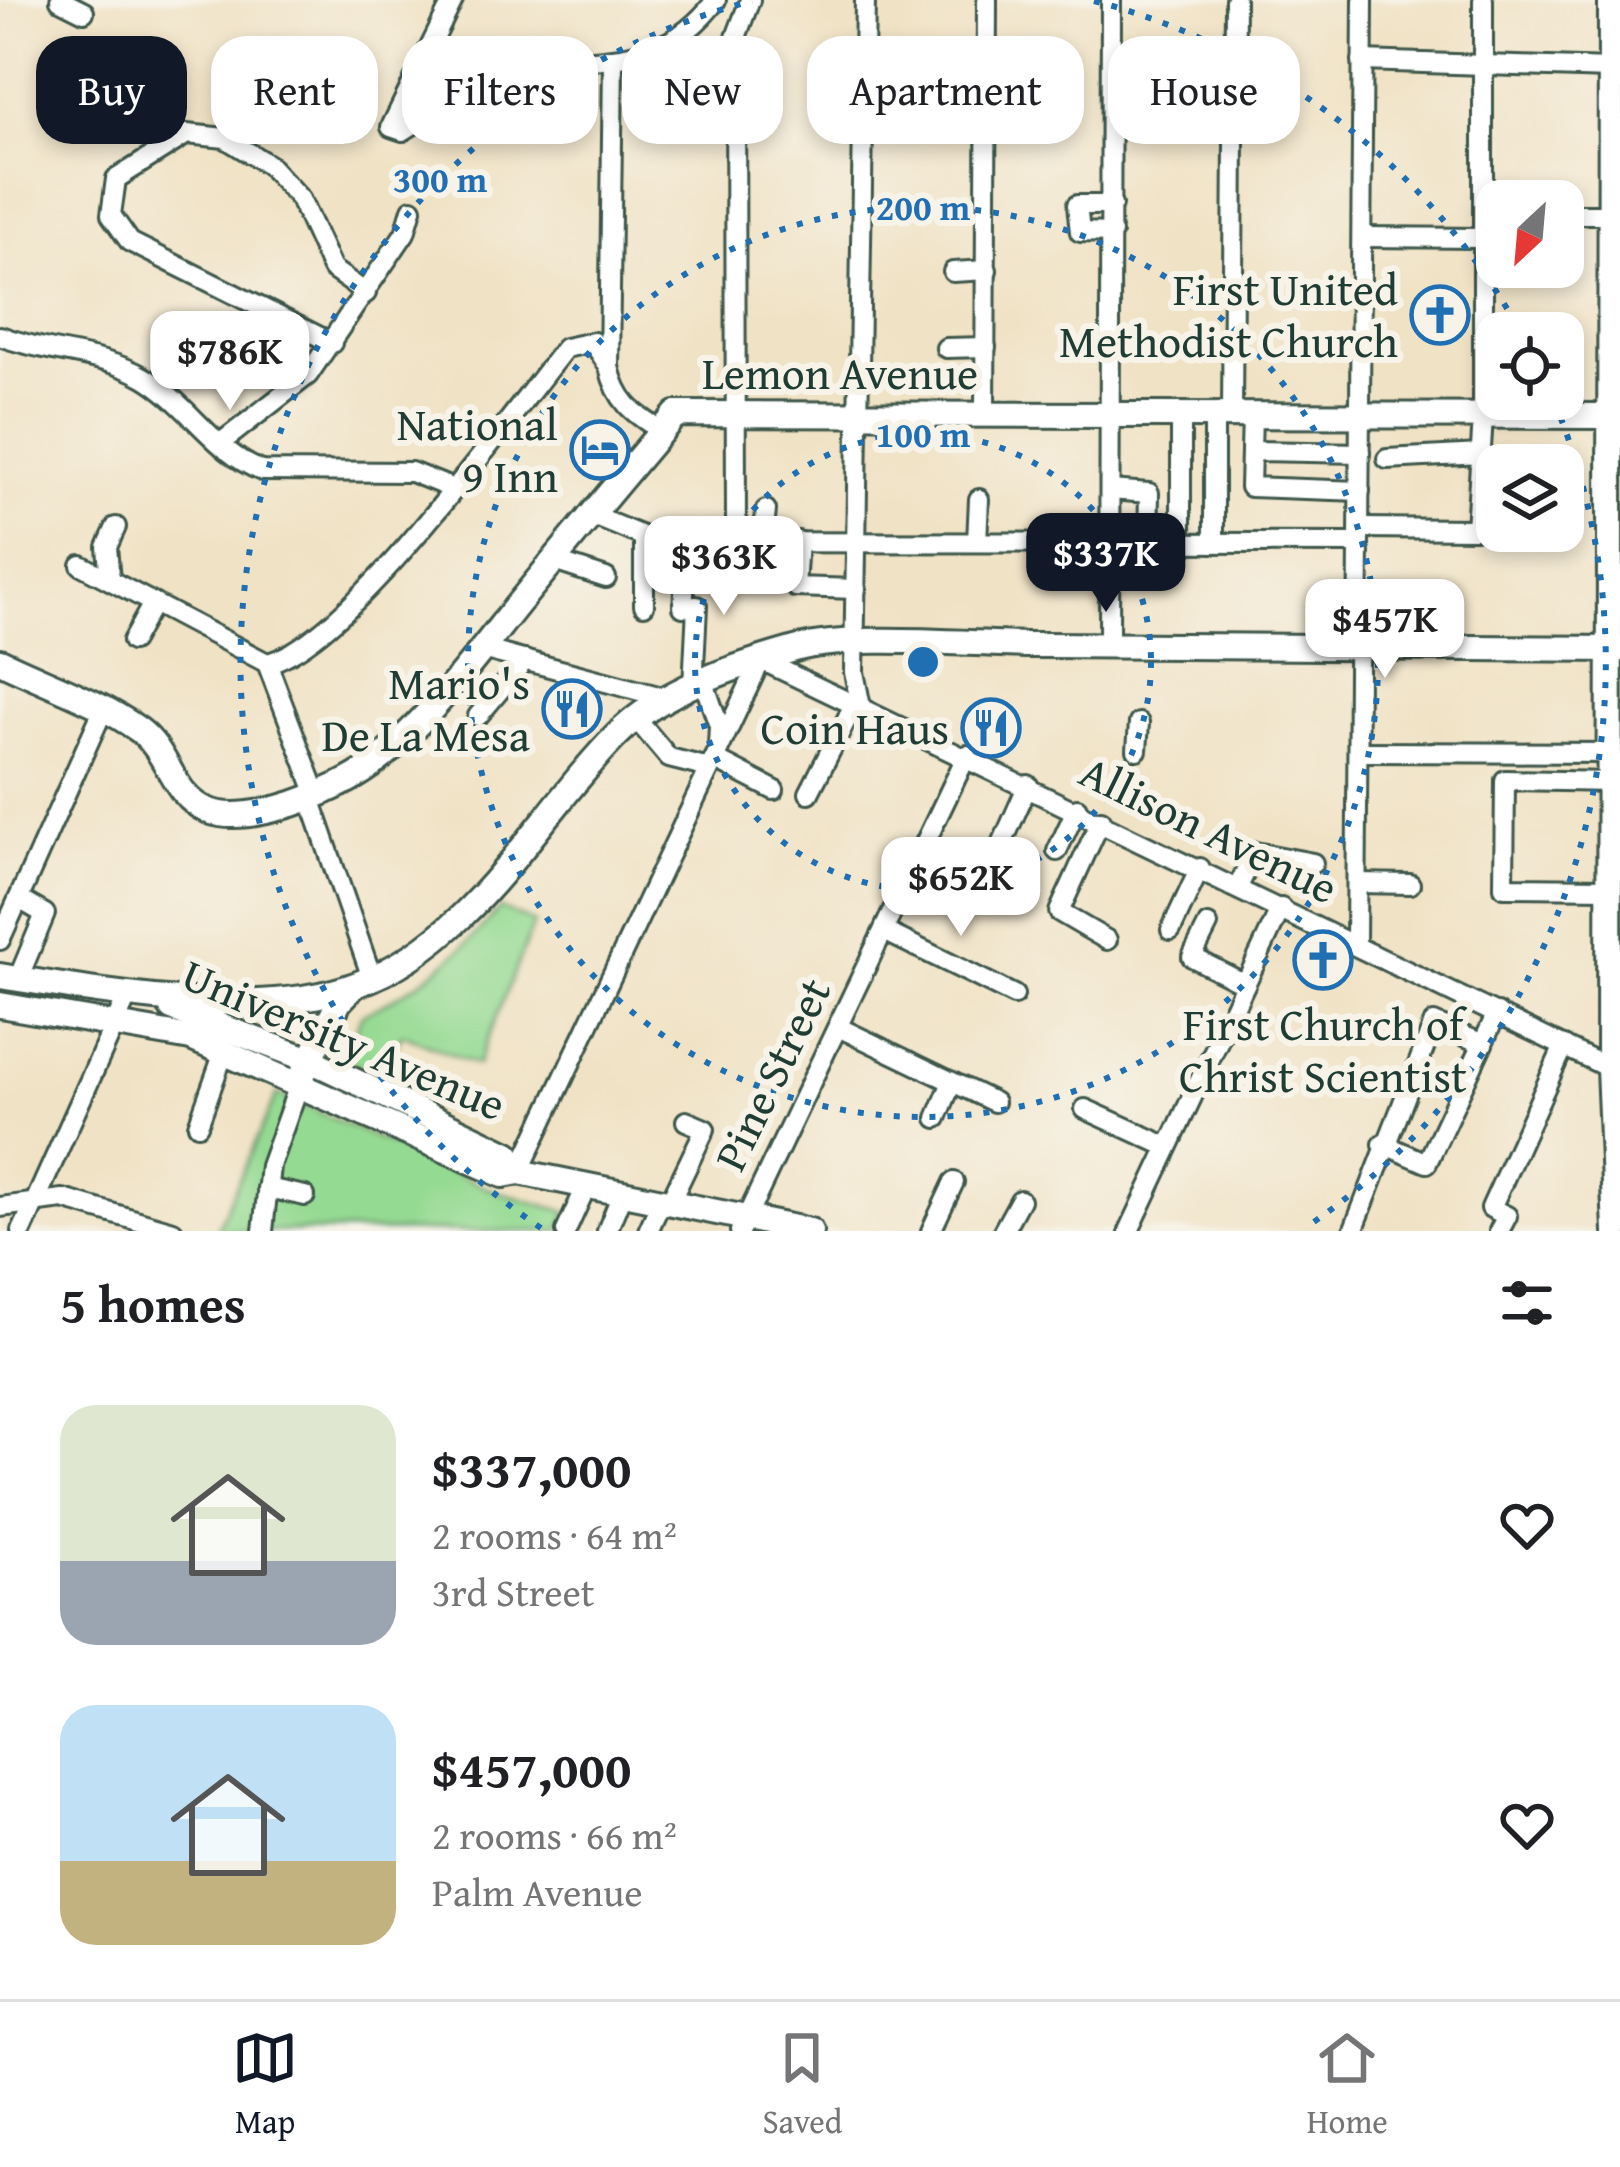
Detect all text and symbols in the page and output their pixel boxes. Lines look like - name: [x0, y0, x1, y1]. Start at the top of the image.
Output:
- chip: Buy: [36, 36, 187, 144]
- chip: Rent: [211, 36, 378, 144]
- chip: Filters: [402, 36, 598, 144]
- chip: New: [622, 36, 783, 144]
- chip: Apartment: [807, 36, 1084, 144]
- chip: House: [1108, 36, 1300, 144]
- text: 300 m: [393, 152, 488, 205]
- text: 200 m: [876, 180, 971, 233]
- north arrow: [1476, 180, 1584, 288]
- map controls: [1476, 180, 1584, 552]
- place label: First United Methodist Church: [1059, 256, 1398, 373]
- church icon: First United Methodist Church: [1409, 284, 1471, 346]
- pin: $786K: [146, 311, 314, 413]
- button: locate: [1476, 312, 1584, 420]
- text: $786K: [177, 321, 283, 378]
- street label: Lemon Avenue: [702, 340, 978, 405]
- place label: National 9 Inn: [397, 391, 558, 508]
- text: 100 m: [876, 407, 971, 460]
- hotel icon: National 9 Inn: [569, 419, 631, 481]
- button: layers: [1476, 444, 1584, 552]
- pin: $337K: [1022, 513, 1190, 615]
- pin: $363K: [640, 516, 808, 618]
- text: $337K: [1053, 523, 1159, 580]
- text: $363K: [671, 526, 777, 583]
- pin: $457K: [1301, 579, 1469, 681]
- text: $457K: [1332, 589, 1438, 646]
- centre of rings: [902, 641, 944, 683]
- place label: Mario's De La Mesa: [321, 650, 530, 767]
- restaurant icon: Mario's De La Mesa: [541, 678, 603, 740]
- place label: Coin Haus: [760, 695, 949, 760]
- restaurant icon: Coin Haus: [960, 697, 1022, 759]
- street label: Allison Avenue: [1069, 738, 1349, 919]
- pin: $652K: [877, 837, 1045, 939]
- text: $652K: [908, 847, 1014, 904]
- church icon: First Church of Christ Scientist: [1292, 929, 1354, 991]
- street label: University Avenue: [172, 941, 516, 1136]
- street label: Pine Street: [697, 966, 846, 1181]
- place label: First Church of Christ Scientist: [1179, 991, 1468, 1108]
- text: 5 homes: [60, 1266, 246, 1341]
- icon: filters: [1494, 1270, 1560, 1336]
- text: $337,000: [432, 1431, 631, 1506]
- icon: home: [156, 1453, 300, 1597]
- icon: heart: [1494, 1492, 1560, 1558]
- text: 2 rooms · 64 m²: [432, 1506, 677, 1563]
- text: 3rd Street: [432, 1563, 595, 1620]
- text: $457,000: [432, 1731, 631, 1806]
- icon: home: [156, 1753, 300, 1897]
- icon: heart: [1494, 1792, 1560, 1858]
- text: 2 rooms · 66 m²: [432, 1806, 677, 1863]
- text: Palm Avenue: [432, 1863, 643, 1920]
- tab: Map: [232, 2025, 298, 2145]
- tab: Saved: [762, 2025, 842, 2145]
- tab: Home: [1307, 2025, 1388, 2145]

